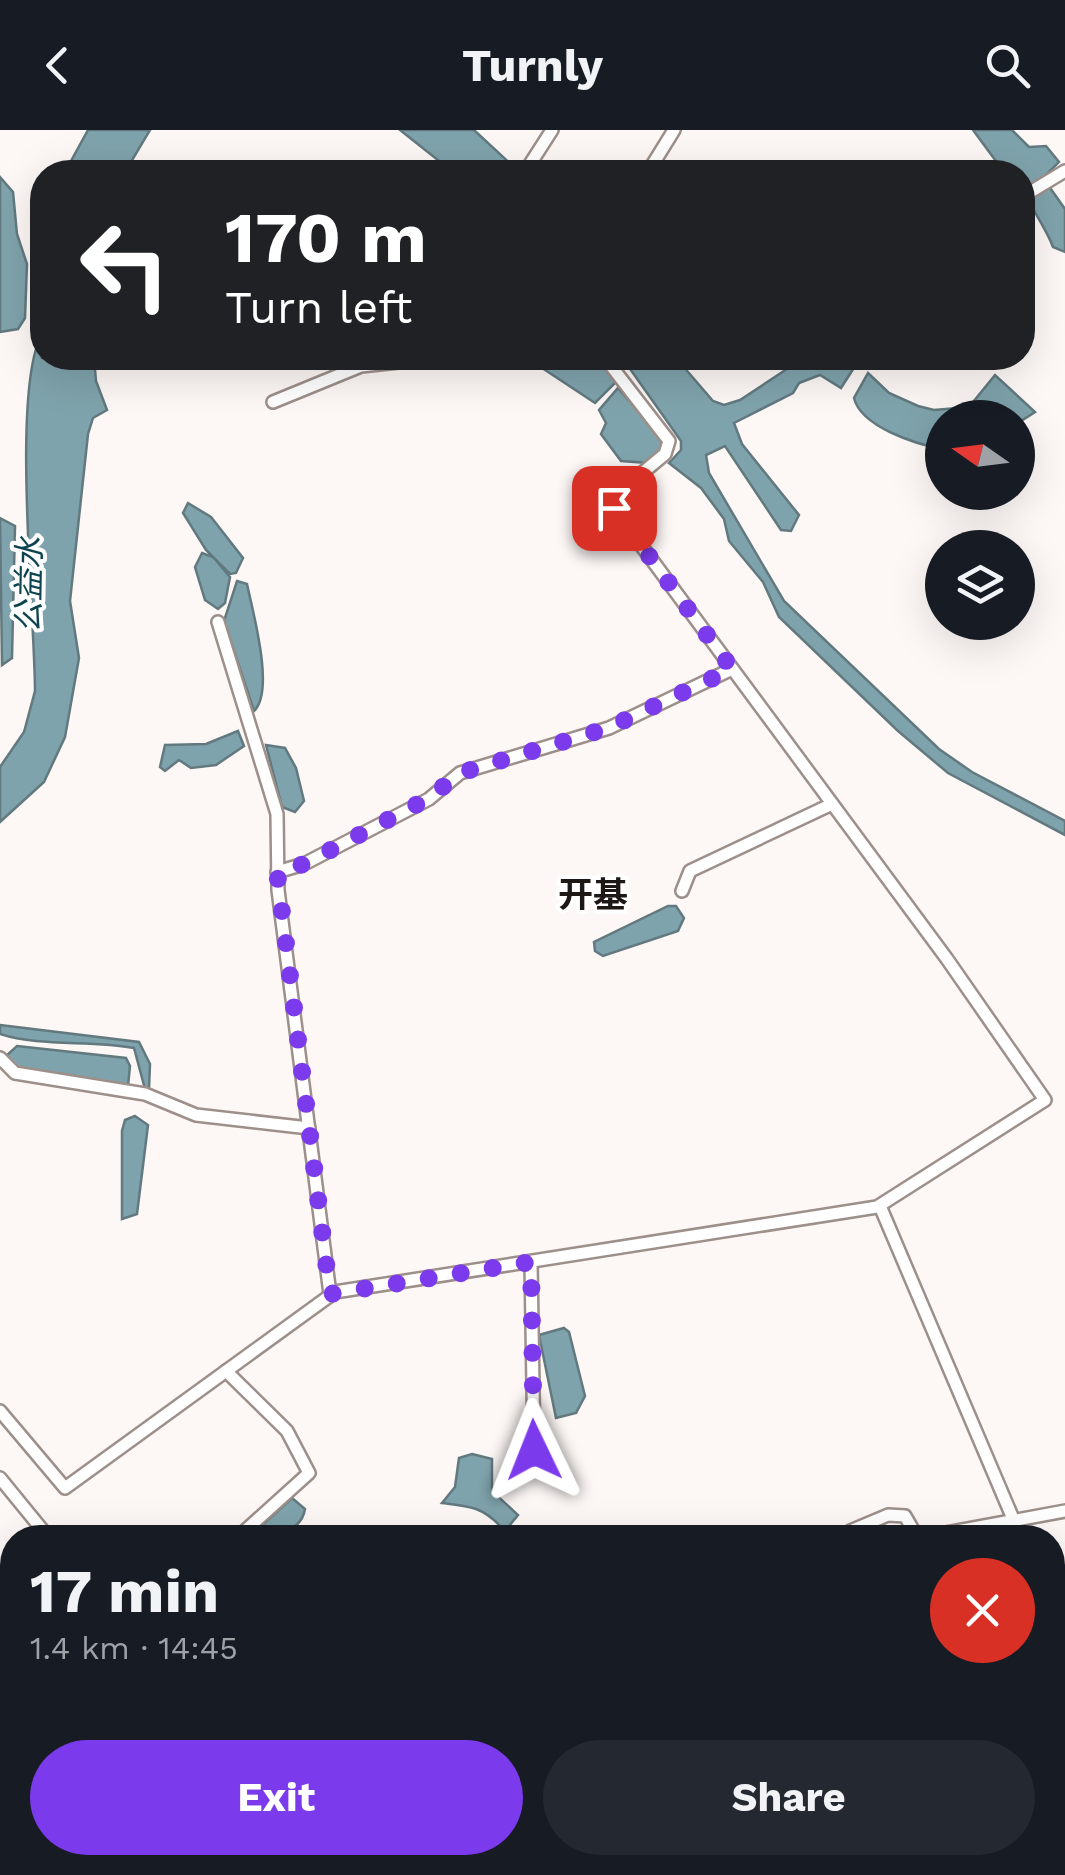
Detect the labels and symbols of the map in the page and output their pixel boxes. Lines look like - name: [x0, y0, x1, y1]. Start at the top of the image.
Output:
- north arrow: [925, 400, 1035, 510]
- pin: [572, 466, 657, 551]
- water label: 公益水: [9, 535, 49, 633]
- district label: 开基: [558, 874, 628, 916]
- position arrow: [482, 1398, 586, 1502]

